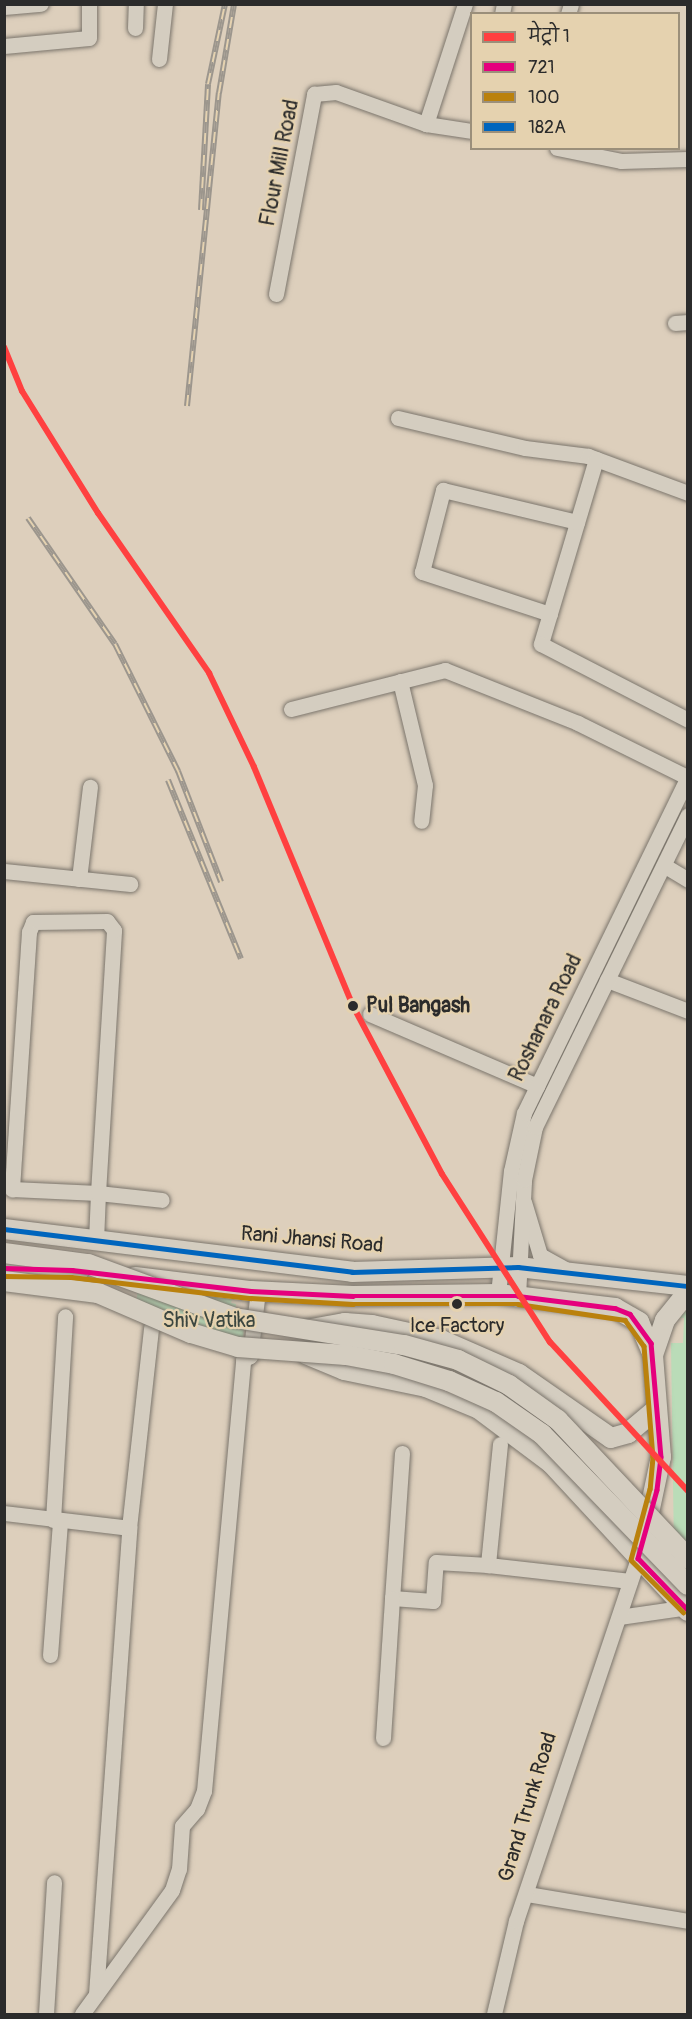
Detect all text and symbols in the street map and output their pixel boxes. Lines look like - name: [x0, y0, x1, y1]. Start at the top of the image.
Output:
- legend: [470, 12, 680, 150]
- text: मेट्रो 1: [528, 25, 570, 48]
- text: 721: [528, 56, 555, 79]
- text: 100: [528, 86, 560, 109]
- street label: Flour Mill Road: [255, 98, 305, 228]
- text: 182A: [528, 116, 566, 139]
- street label: Roshanara Road: [504, 950, 588, 1086]
- place label: Pul Bangash: [366, 993, 470, 1019]
- marker: Pul Bangash: [344, 997, 362, 1015]
- street label: Rani Jhansi Road: [240, 1221, 384, 1259]
- marker: Ice Factory: [451, 1298, 463, 1310]
- park label: Shiv Vatika: [162, 1308, 256, 1334]
- place label: Ice Factory: [410, 1313, 504, 1337]
- street label: Grand Trunk Road: [493, 1729, 563, 1885]

